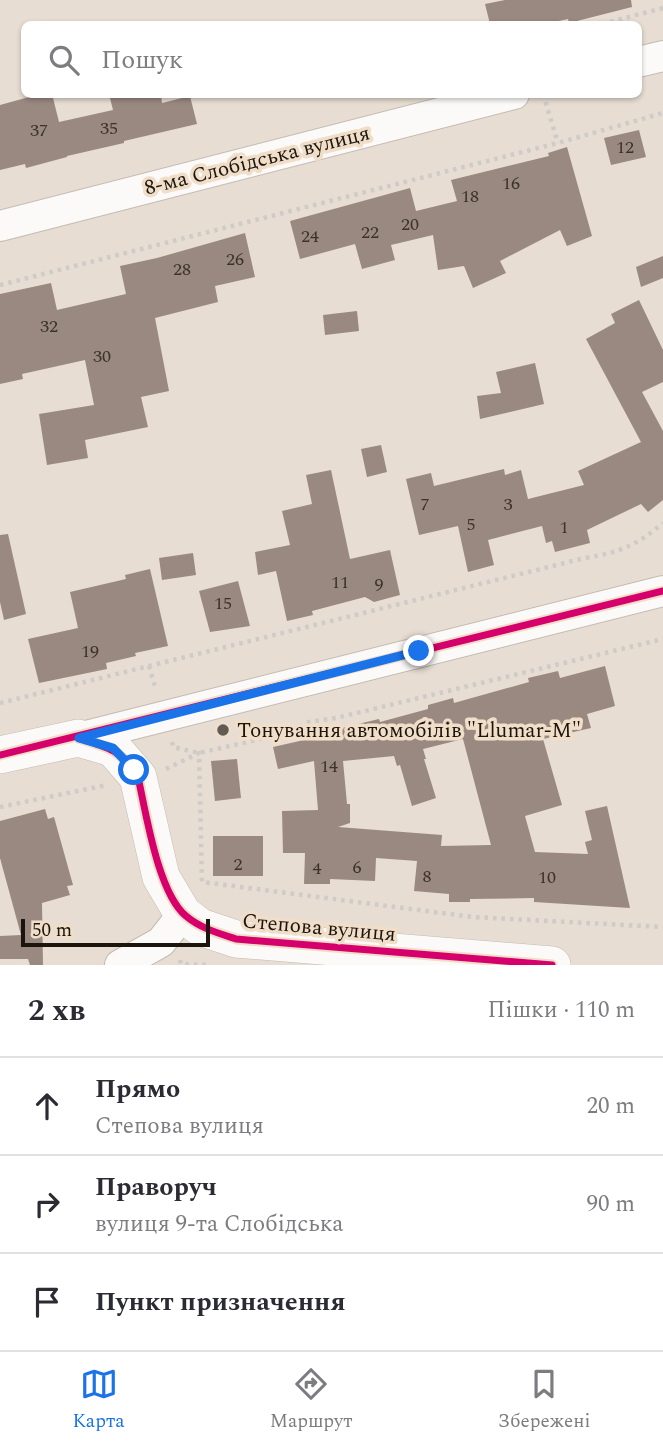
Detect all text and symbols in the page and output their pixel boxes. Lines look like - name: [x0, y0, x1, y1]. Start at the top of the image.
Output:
- search box: [21, 21, 642, 98]
- text: Пошук: [101, 40, 183, 80]
- icon: search: [45, 41, 83, 79]
- house number: 35: [100, 115, 118, 142]
- house number: 37: [30, 117, 48, 144]
- street label: 8-ма Слобідська вулиця: [141, 117, 373, 204]
- house number: 12: [616, 134, 634, 161]
- house number: 16: [502, 170, 520, 197]
- house number: 18: [461, 183, 479, 210]
- house number: 20: [401, 211, 419, 238]
- house number: 22: [361, 219, 379, 246]
- house number: 24: [301, 223, 319, 250]
- house number: 26: [226, 246, 244, 273]
- house number: 28: [173, 256, 191, 283]
- house number: 32: [40, 313, 58, 340]
- house number: 30: [93, 343, 111, 370]
- house number: 7: [421, 491, 430, 518]
- house number: 3: [504, 491, 513, 518]
- house number: 5: [467, 511, 476, 538]
- house number: 1: [560, 514, 569, 541]
- house number: 11: [331, 569, 349, 596]
- house number: 9: [375, 571, 384, 598]
- house number: 15: [214, 590, 232, 617]
- route end: [403, 635, 434, 666]
- house number: 19: [81, 638, 99, 665]
- place label: Тонування автомобілів "Llumar-M": [237, 715, 581, 747]
- marker: Тонування автомобілів "Llumar-M": [215, 722, 231, 738]
- house number: 14: [320, 753, 338, 780]
- route start: [118, 754, 149, 785]
- house number: 2: [234, 851, 243, 878]
- house number: 6: [353, 854, 362, 881]
- house number: 4: [313, 855, 322, 882]
- house number: 8: [423, 863, 432, 890]
- house number: 10: [538, 864, 556, 891]
- street label: Степова вулиця: [241, 905, 397, 951]
- scale bar: [21, 916, 210, 948]
- text: 50 m: [32, 916, 72, 945]
- text: 2 хв: [28, 988, 85, 1034]
- text: Пішки · 110 m: [487, 993, 635, 1028]
- text: Прямо: [95, 1069, 180, 1109]
- icon: ahead: [28, 1087, 66, 1125]
- text: 20 m: [586, 1089, 635, 1124]
- text: Степова вулиця: [95, 1109, 264, 1144]
- text: Праворуч: [95, 1167, 217, 1207]
- icon: right: [28, 1185, 66, 1223]
- text: 90 m: [586, 1187, 635, 1222]
- text: вулиця 9-та Слобідська: [95, 1207, 344, 1242]
- text: Пункт призначення: [95, 1282, 346, 1322]
- icon: arrive: [28, 1283, 66, 1321]
- tab: Карта: [73, 1365, 125, 1436]
- tab: Маршрут: [270, 1365, 352, 1436]
- tab: Збережені: [498, 1365, 590, 1436]

